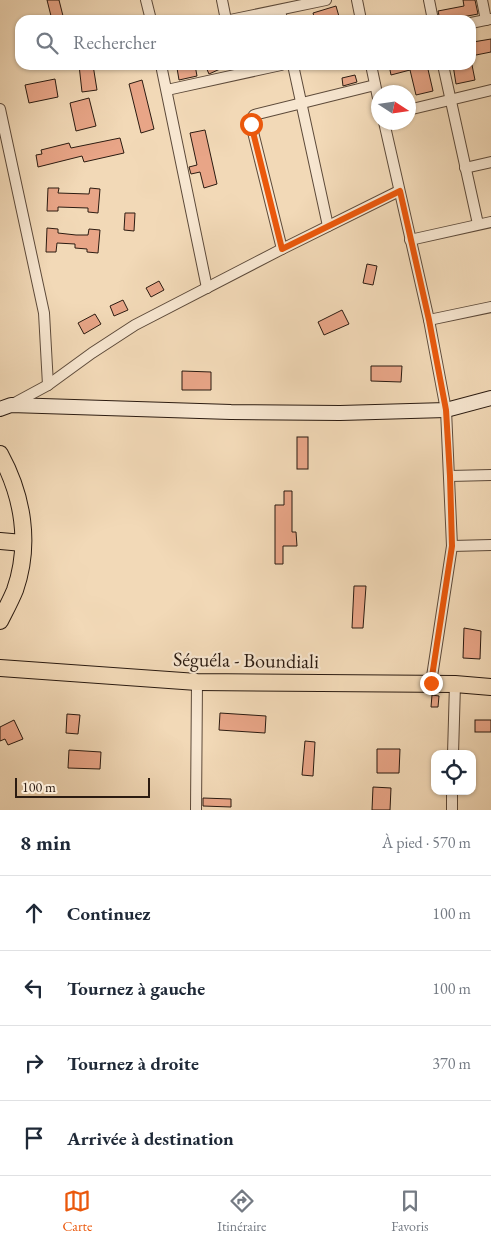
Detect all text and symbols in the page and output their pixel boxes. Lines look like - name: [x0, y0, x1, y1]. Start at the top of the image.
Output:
- search box: [15, 15, 476, 70]
- icon: search: [33, 29, 61, 57]
- text: Rechercher: [73, 30, 156, 55]
- north arrow: [371, 85, 416, 130]
- route start: [240, 113, 263, 136]
- street label: Séguéla - Boundiali: [173, 646, 319, 674]
- route end: [420, 672, 443, 695]
- map controls: [431, 750, 476, 795]
- button: locate: [431, 750, 476, 795]
- scale bar: [15, 775, 150, 798]
- text: 100 m: [22, 778, 56, 796]
- text: 8 min: [20, 829, 71, 856]
- text: À pied · 570 m: [382, 832, 471, 853]
- icon: ahead: [20, 899, 48, 927]
- text: Continuez: [67, 901, 151, 926]
- text: 100 m: [432, 903, 471, 924]
- icon: left: [20, 974, 48, 1002]
- text: Tournez à gauche: [67, 976, 205, 1001]
- text: 100 m: [432, 978, 471, 999]
- icon: right: [20, 1049, 48, 1077]
- text: Tournez à droite: [67, 1051, 199, 1076]
- text: 370 m: [432, 1053, 471, 1074]
- icon: arrive: [20, 1124, 48, 1152]
- text: Arrivée à destination: [67, 1126, 234, 1151]
- tab: Carte: [62, 1187, 92, 1235]
- tab: Itinéraire: [217, 1187, 266, 1235]
- tab: Favoris: [391, 1187, 429, 1235]

